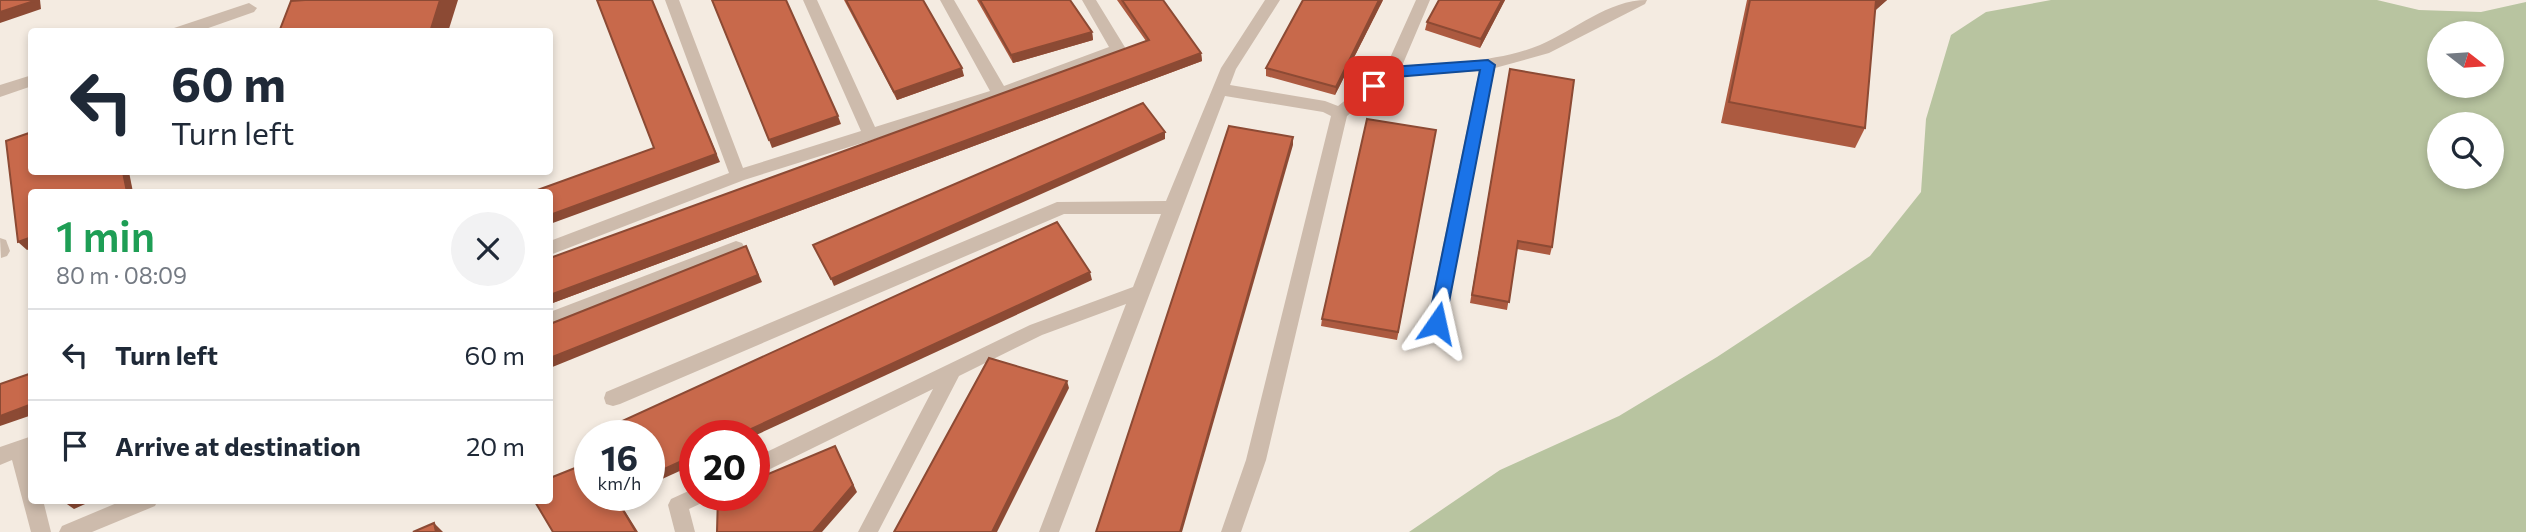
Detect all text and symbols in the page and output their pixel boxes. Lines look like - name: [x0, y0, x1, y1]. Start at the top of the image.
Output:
- north arrow: [2427, 21, 2504, 98]
- map controls: [2427, 21, 2504, 189]
- text: 60 m: [171, 52, 286, 112]
- icon: left: [56, 56, 147, 147]
- pin: [1344, 56, 1404, 116]
- icon: arrive: [1355, 67, 1393, 105]
- text: Turn left: [171, 112, 295, 152]
- button: search: [2427, 112, 2504, 189]
- text: 1 min: [56, 209, 155, 261]
- button: close: [451, 212, 525, 286]
- text: 80 m · 08:09: [56, 261, 187, 289]
- position arrow: [1400, 286, 1474, 360]
- icon: left: [56, 336, 94, 374]
- text: Turn left: [115, 339, 218, 370]
- text: 60 m: [465, 339, 525, 370]
- speed limit sign: 20: [679, 420, 770, 511]
- icon: arrive: [56, 427, 94, 465]
- text: Arrive at destination: [115, 430, 361, 461]
- text: 20 m: [466, 430, 525, 461]
- text: 16: [601, 435, 638, 478]
- text: km/h: [598, 472, 641, 494]

